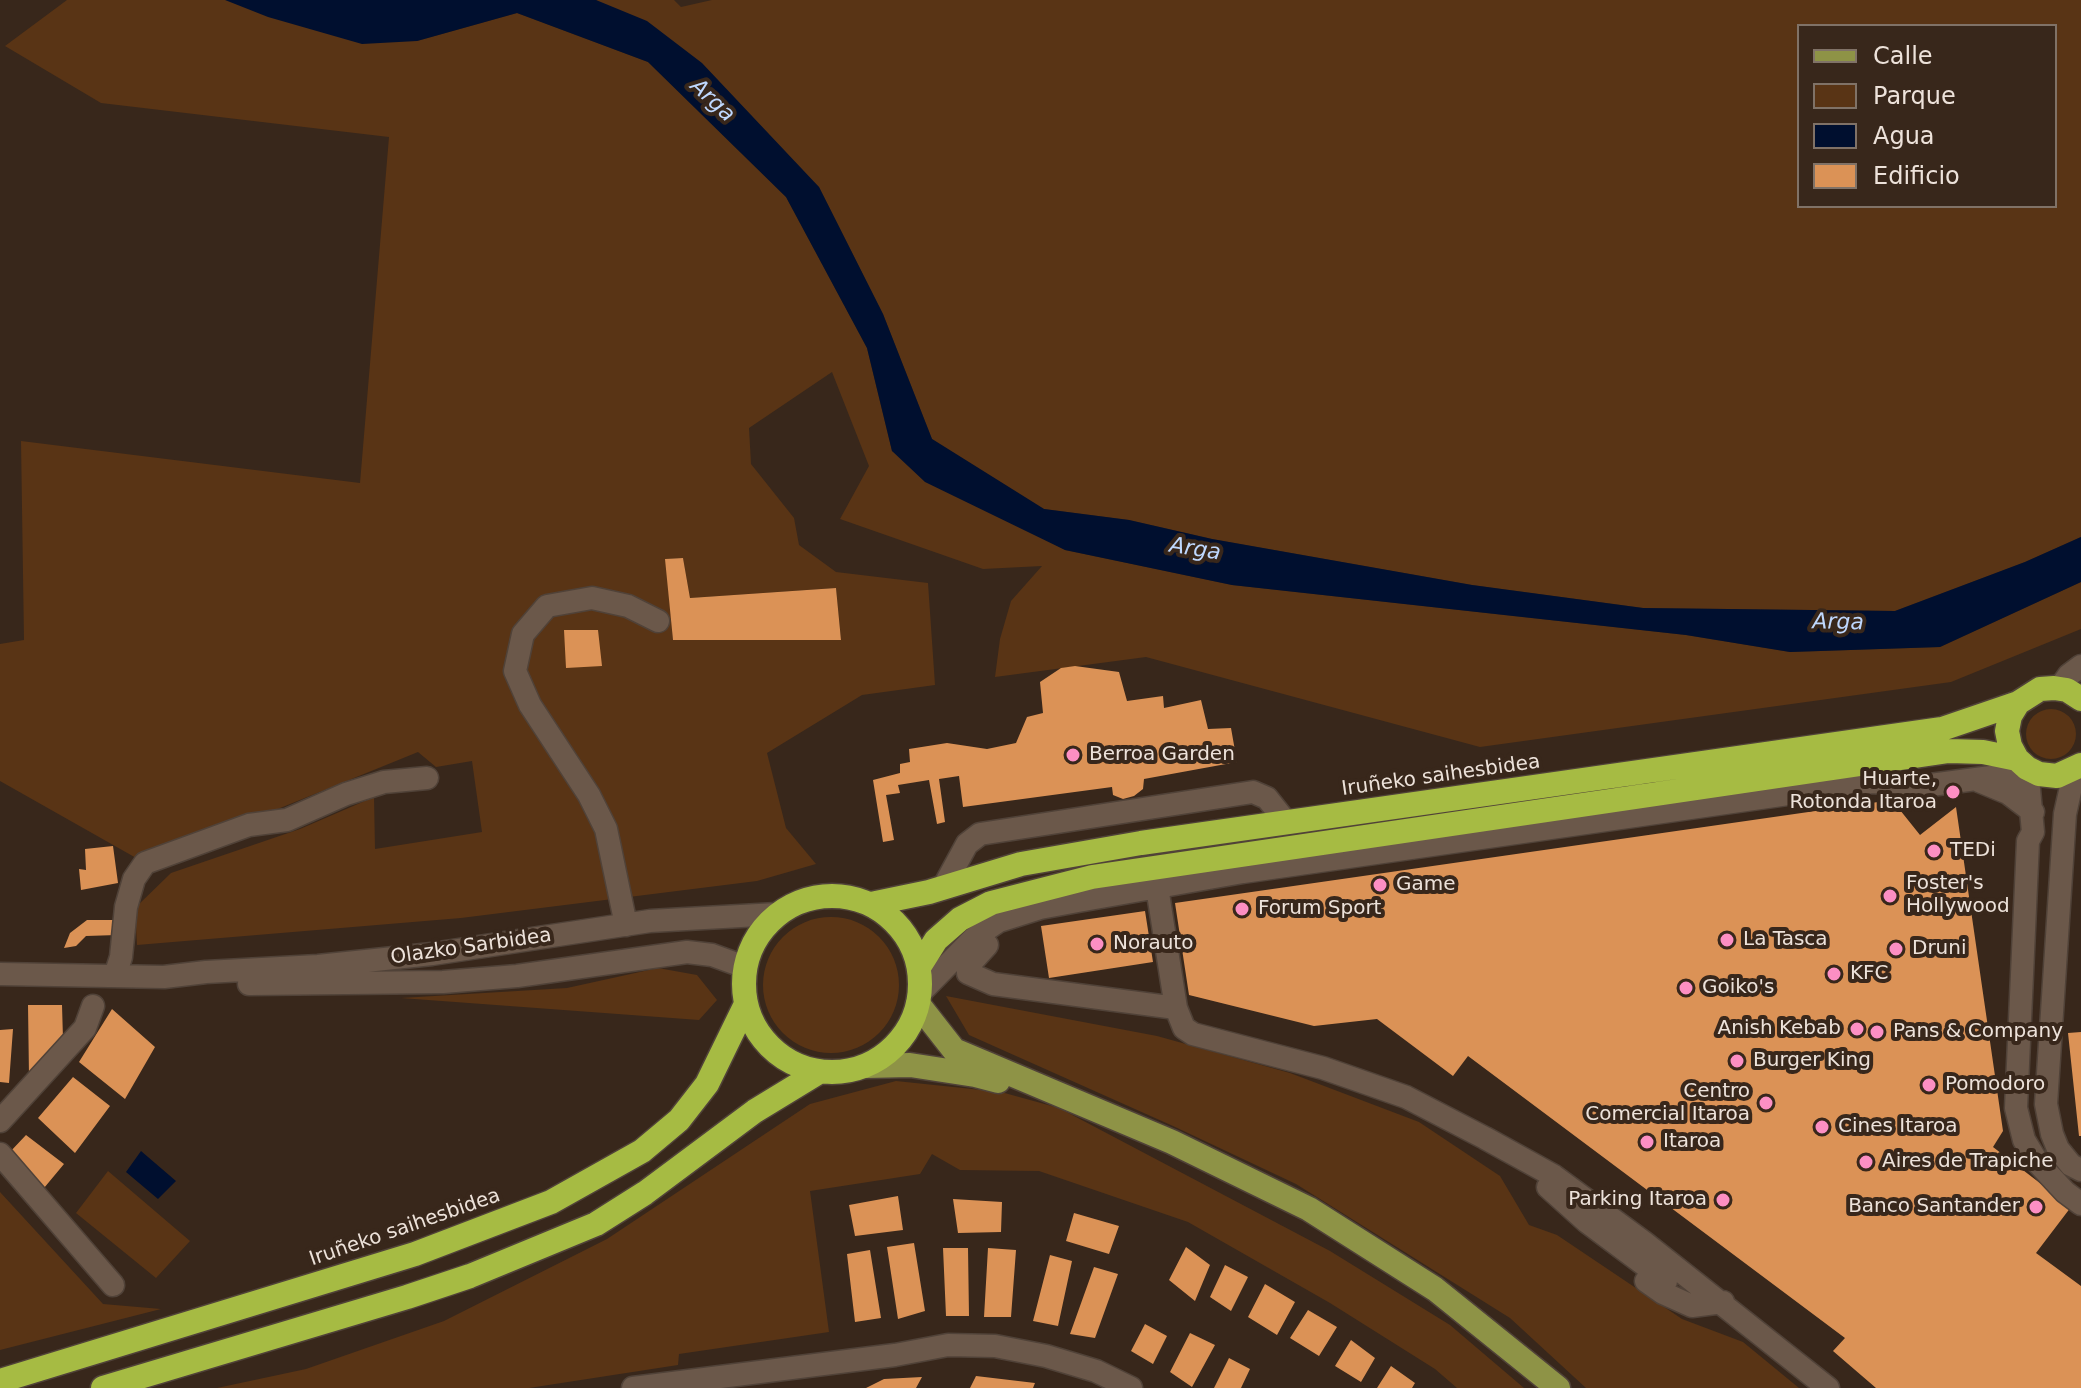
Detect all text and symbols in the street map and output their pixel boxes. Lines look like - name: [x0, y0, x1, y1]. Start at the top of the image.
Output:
- legend: [1797, 24, 2057, 208]
- text: Calle: [1873, 42, 1933, 70]
- water label: Arga: [684, 74, 740, 128]
- text: Parque: [1873, 82, 1956, 110]
- text: Agua: [1873, 122, 1935, 150]
- text: Edificio: [1873, 162, 1960, 190]
- water label: Arga: [1167, 533, 1223, 567]
- water label: Arga: [1812, 609, 1864, 637]
- place label: Berroa Garden: [1089, 743, 1235, 767]
- marker: Berroa Garden: [1064, 746, 1082, 764]
- street label: Iruñeko saihesbidea: [1340, 750, 1542, 802]
- place label: Huarte, Rotonda Itaroa: [1789, 768, 1937, 815]
- marker: Huarte, Rotonda Itaroa: [1944, 783, 1962, 801]
- place label: TEDi: [1950, 839, 1996, 863]
- marker: TEDi: [1925, 842, 1943, 860]
- place label: Foster's Hollywood: [1906, 872, 2010, 919]
- place label: Game: [1396, 873, 1456, 897]
- marker: Game: [1371, 876, 1389, 894]
- marker: Foster's Hollywood: [1881, 887, 1899, 905]
- place label: Forum Sport: [1258, 897, 1381, 921]
- marker: Forum Sport: [1233, 900, 1251, 918]
- street label: Olazko Sarbidea: [389, 924, 553, 970]
- place label: La Tasca: [1743, 928, 1828, 952]
- marker: La Tasca: [1718, 931, 1736, 949]
- place label: Norauto: [1113, 932, 1193, 956]
- marker: Norauto: [1088, 935, 1106, 953]
- place label: Druni: [1912, 937, 1967, 961]
- marker: Druni: [1887, 940, 1905, 958]
- place label: KFC: [1850, 962, 1889, 986]
- marker: KFC: [1825, 965, 1843, 983]
- place label: Goiko's: [1702, 976, 1774, 1000]
- marker: Goiko's: [1677, 979, 1695, 997]
- place label: Anish Kebab: [1718, 1017, 1841, 1041]
- marker: Anish Kebab: [1848, 1020, 1866, 1038]
- place label: Pans & Company: [1893, 1020, 2063, 1044]
- marker: Pans & Company: [1868, 1023, 1886, 1041]
- place label: Burger King: [1753, 1049, 1871, 1073]
- marker: Burger King: [1728, 1052, 1746, 1070]
- place label: Pomodoro: [1945, 1073, 2045, 1097]
- marker: Pomodoro: [1920, 1076, 1938, 1094]
- place label: Centro Comercial Itaroa: [1585, 1080, 1750, 1127]
- marker: Centro Comercial Itaroa: [1757, 1094, 1775, 1112]
- place label: Cines Itaroa: [1838, 1115, 1958, 1139]
- marker: Cines Itaroa: [1813, 1118, 1831, 1136]
- place label: Itaroa: [1663, 1130, 1721, 1154]
- marker: Itaroa: [1638, 1133, 1656, 1151]
- place label: Aires de Trapiche: [1882, 1150, 2053, 1174]
- marker: Aires de Trapiche: [1857, 1153, 1875, 1171]
- street label: Iruñeko saihesbidea: [306, 1184, 504, 1272]
- place label: Parking Itaroa: [1568, 1188, 1707, 1212]
- marker: Parking Itaroa: [1714, 1191, 1732, 1209]
- place label: Banco Santander: [1848, 1195, 2020, 1219]
- marker: Banco Santander: [2027, 1198, 2045, 1216]

